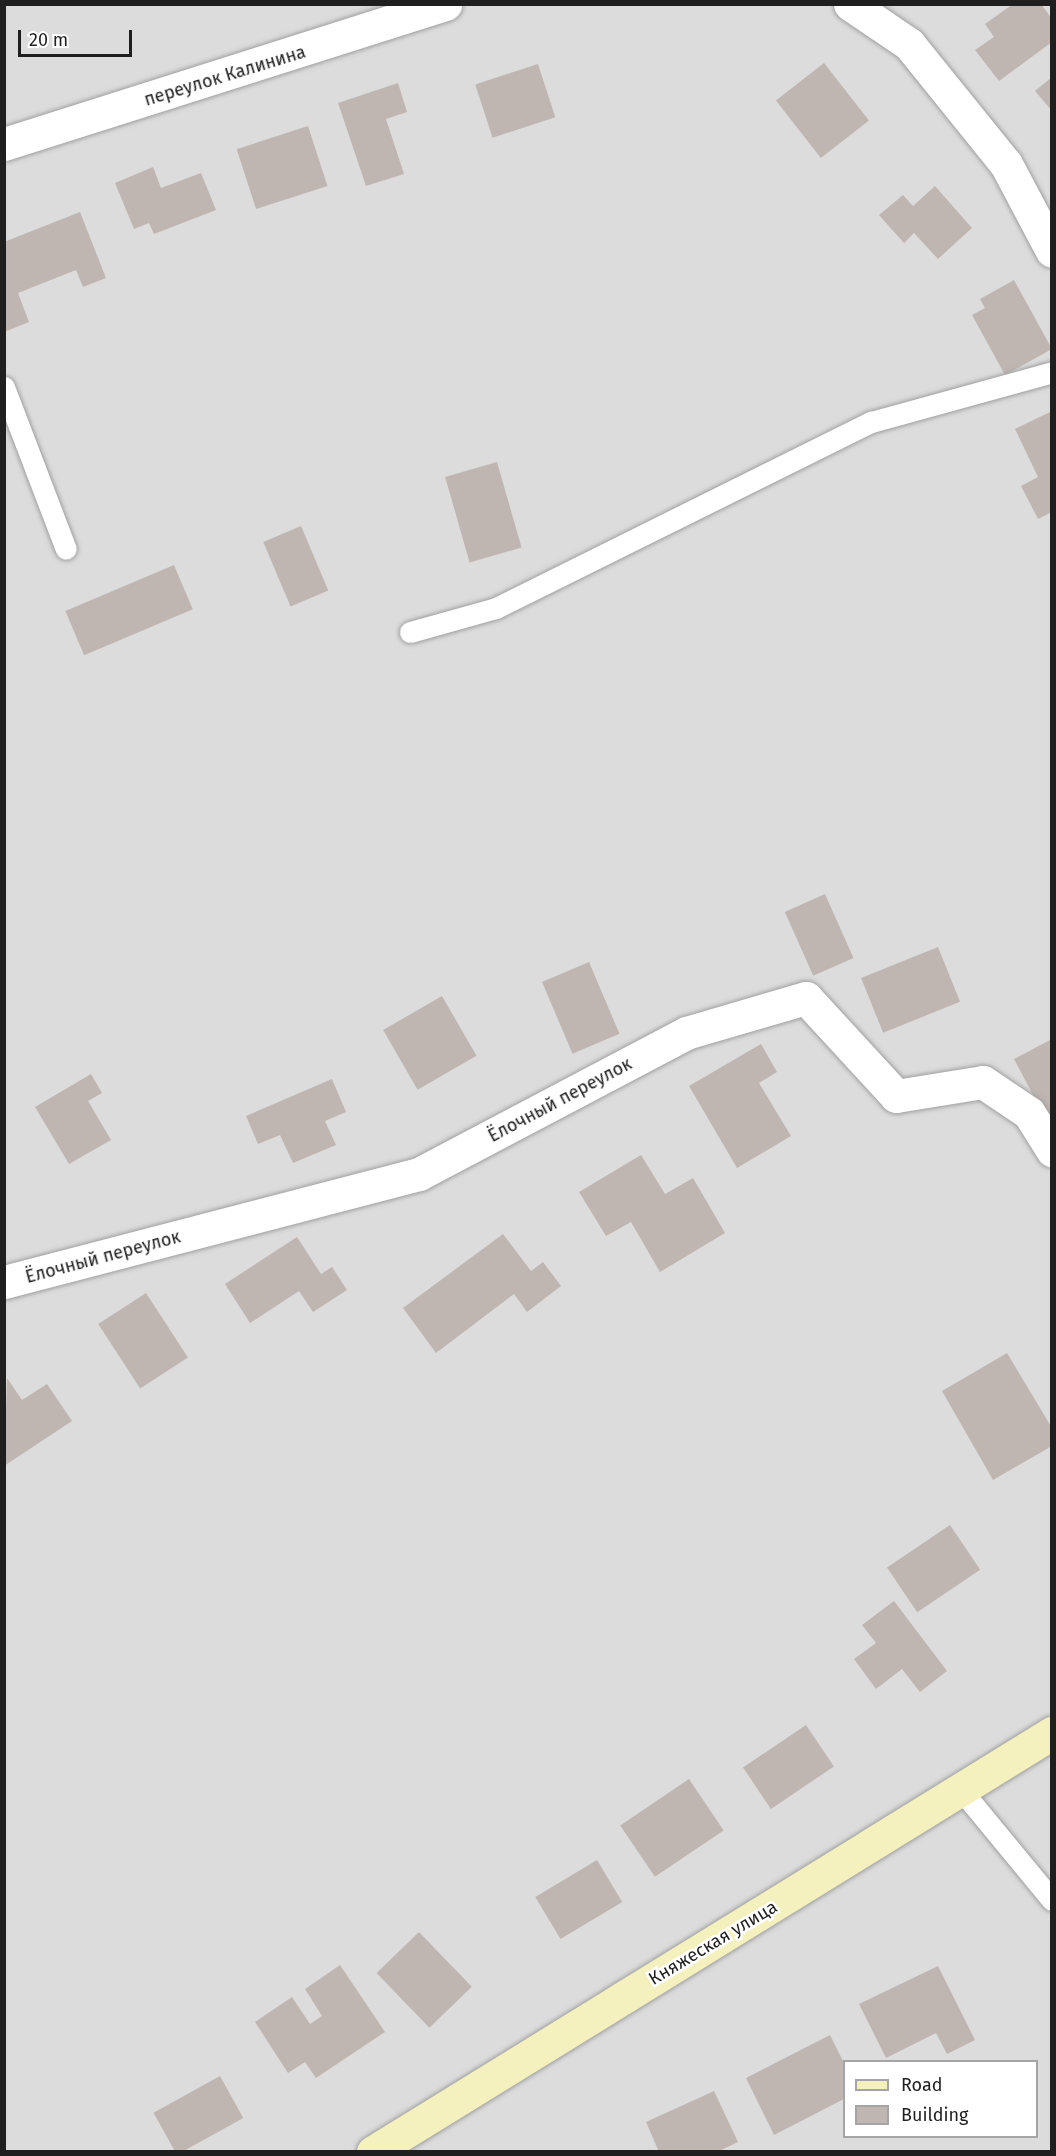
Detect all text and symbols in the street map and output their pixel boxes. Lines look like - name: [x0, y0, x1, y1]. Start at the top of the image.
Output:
- scale bar: [21, 18, 135, 56]
- text: 20 m: [29, 29, 68, 51]
- street label: переулок Калинина: [142, 41, 308, 111]
- street label: Ёлочный переулок: [484, 1053, 636, 1147]
- street label: Ёлочный переулок: [23, 1226, 183, 1288]
- street label: Княжеская улица: [645, 1896, 781, 1990]
- legend: [843, 2060, 1038, 2138]
- text: Road: [901, 2074, 943, 2096]
- text: Building: [901, 2104, 968, 2126]

